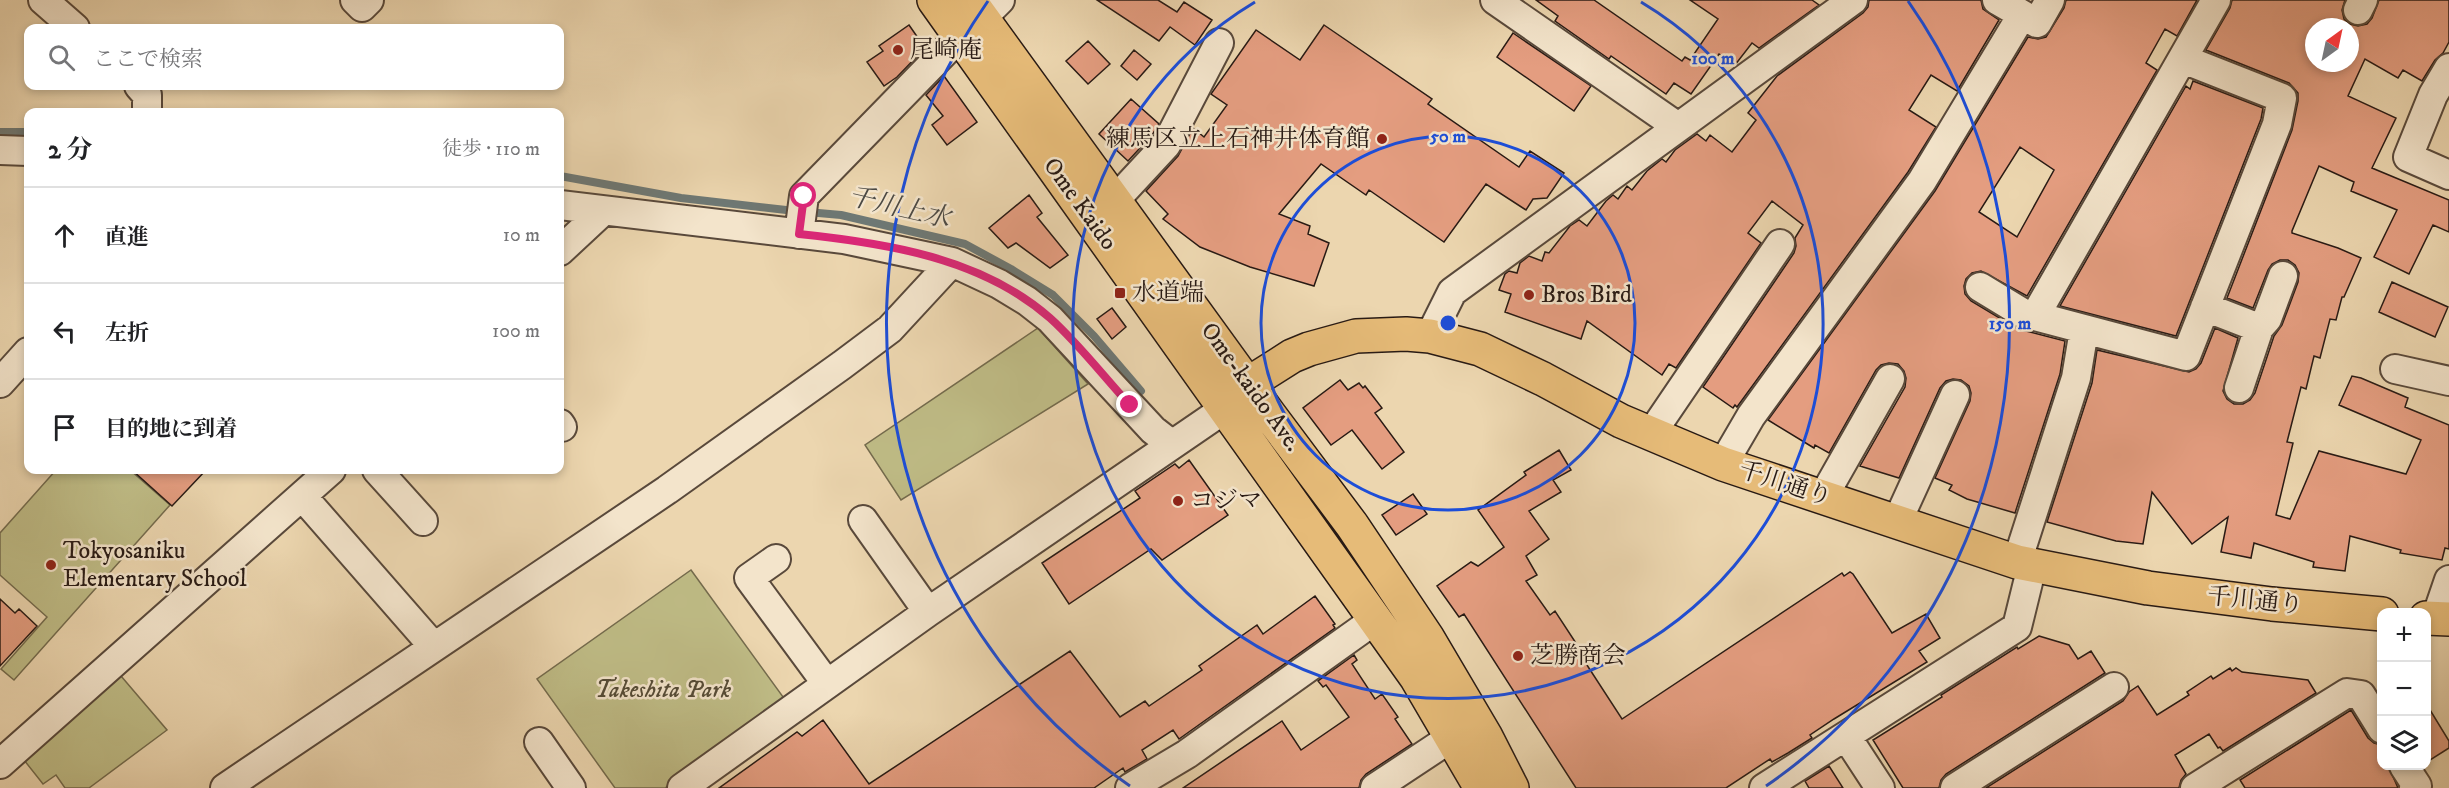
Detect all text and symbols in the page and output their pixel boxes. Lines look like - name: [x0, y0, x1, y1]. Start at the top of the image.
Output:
- north arrow: [2305, 18, 2359, 72]
- search box: [24, 24, 564, 90]
- place label: 尾崎庵: [910, 35, 982, 65]
- icon: search: [45, 41, 78, 74]
- marker: 尾崎庵: [891, 43, 905, 57]
- text: ここで検索: [93, 46, 203, 73]
- text: 100 m: [1691, 48, 1735, 70]
- place label: 練馬区立上石神井体育館: [1106, 124, 1370, 154]
- text: 50 m: [1429, 126, 1466, 148]
- marker: 練馬区立上石神井体育館: [1375, 132, 1389, 146]
- text: 2 分: [48, 134, 92, 167]
- text: 徒歩 · 110 m: [442, 137, 540, 162]
- street label: Ome Kaido: [1036, 152, 1124, 256]
- water label: 千川上水: [845, 180, 956, 236]
- route start: [790, 182, 816, 208]
- icon: ahead: [48, 219, 81, 252]
- text: 10 m: [503, 223, 540, 248]
- text: 直進: [105, 224, 149, 251]
- place label: 水道端: [1132, 278, 1204, 308]
- place label: Bros Bird: [1541, 280, 1632, 310]
- marker: 水道端: [1113, 286, 1127, 300]
- marker: Bros Bird: [1522, 288, 1536, 302]
- centre of rings: [1438, 313, 1458, 333]
- text: 150 m: [1989, 313, 2032, 335]
- icon: left: [48, 315, 81, 348]
- street label: Ome-kaido Ave.: [1194, 316, 1308, 458]
- text: 100 m: [492, 319, 540, 344]
- text: 左折: [105, 320, 149, 347]
- route end: [1116, 391, 1142, 417]
- icon: arrive: [48, 411, 81, 444]
- text: 目的地に到着: [105, 416, 237, 443]
- street label: 千川通り: [1735, 455, 1835, 513]
- place label: コジマ: [1190, 486, 1262, 516]
- marker: コジマ: [1171, 494, 1185, 508]
- place label: Tokyosaniku Elementary School: [63, 536, 247, 594]
- marker: Tokyosaniku Elementary School: [44, 558, 58, 572]
- street label: 千川通り: [2206, 581, 2304, 621]
- map controls: [2377, 608, 2431, 770]
- button: +: [2377, 608, 2431, 662]
- place label: 芝勝商会: [1530, 641, 1626, 671]
- marker: 芝勝商会: [1511, 649, 1525, 663]
- button: −: [2377, 662, 2431, 716]
- park label: Takeshita Park: [595, 675, 731, 705]
- button: layers: [2377, 716, 2431, 770]

